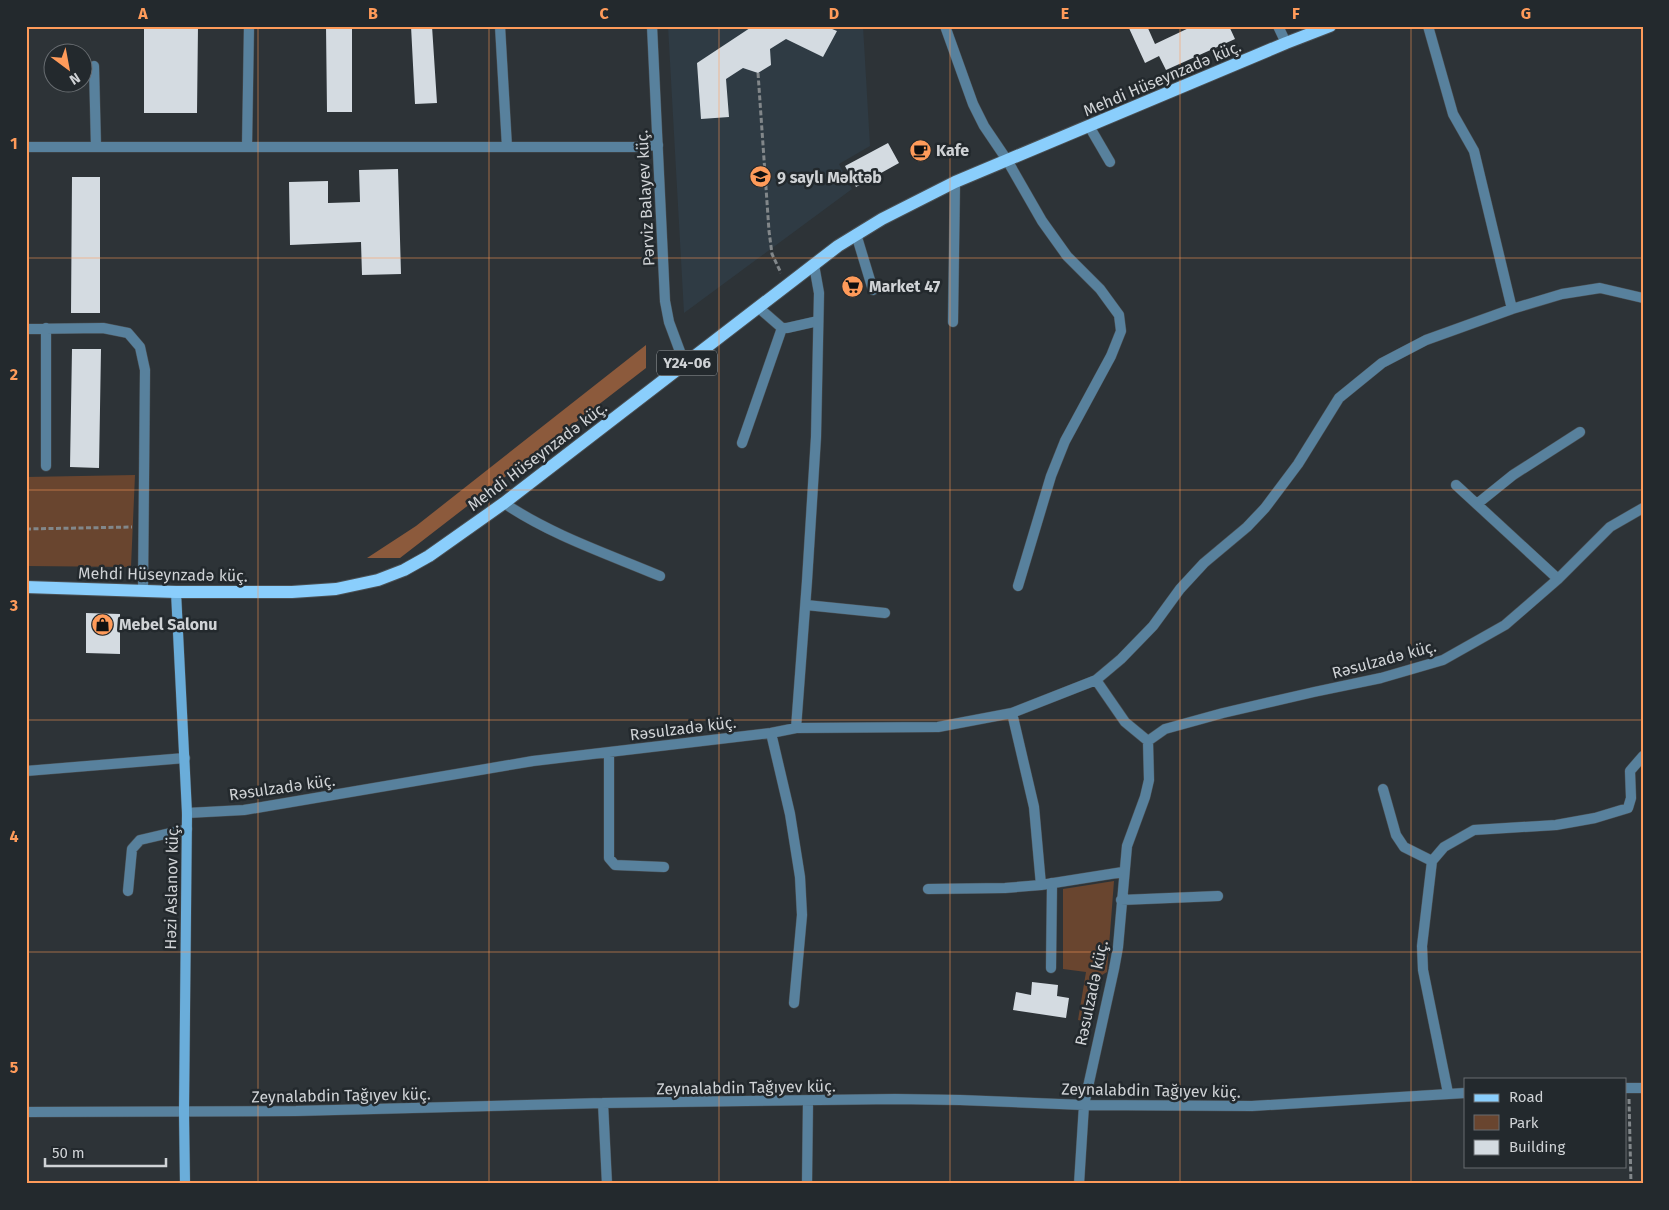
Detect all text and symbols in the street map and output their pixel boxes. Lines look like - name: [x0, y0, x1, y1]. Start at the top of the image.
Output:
- text: A: [137, 4, 148, 23]
- text: B: [368, 4, 378, 23]
- text: C: [599, 4, 609, 23]
- text: D: [829, 4, 839, 23]
- text: E: [1061, 4, 1069, 23]
- text: F: [1292, 4, 1300, 23]
- text: G: [1521, 4, 1531, 23]
- street label: Mehdi Hüseynzadə küç.: [1080, 37, 1245, 121]
- north arrow: [42, 42, 92, 92]
- text: N: [66, 69, 83, 88]
- street label: Pərviz Balayev küç.: [632, 129, 660, 267]
- text: 1: [10, 134, 18, 153]
- cafe icon: Kafe: [908, 138, 932, 162]
- place label: Kafe: [936, 141, 969, 160]
- school or university icon: 9 saylı Məktəb: [749, 165, 773, 189]
- place label: 9 saylı Məktəb: [777, 168, 882, 187]
- supermarket icon: Market 47: [841, 274, 865, 298]
- place label: Market 47: [869, 277, 941, 296]
- road number: Y24-06: [657, 350, 717, 376]
- text: 2: [10, 365, 18, 384]
- street label: Mehdi Hüseynzadə küç.: [464, 398, 611, 516]
- street label: Mehdi Hüseynzadə küç.: [78, 564, 248, 586]
- text: 3: [9, 596, 18, 615]
- shop icon: Mebel Salonu: [91, 612, 115, 636]
- place label: Mebel Salonu: [119, 615, 218, 634]
- street label: Rəsulzadə küç.: [1330, 636, 1439, 683]
- street label: Rəsulzadə küç.: [629, 713, 738, 745]
- street label: Rəsulzadə küç.: [228, 771, 337, 805]
- street label: Həzi Aslanov küç.: [161, 824, 183, 950]
- text: 4: [9, 827, 19, 846]
- street label: Rəsulzadə küç.: [1071, 939, 1113, 1048]
- text: 5: [10, 1058, 19, 1077]
- street label: Zeynalabdin Tağıyev küç.: [656, 1076, 836, 1100]
- legend: [1464, 1078, 1626, 1168]
- street label: Zeynalabdin Tağıyev küç.: [1061, 1079, 1241, 1103]
- street label: Zeynalabdin Tağıyev küç.: [251, 1084, 431, 1108]
- text: Road: [1509, 1088, 1544, 1106]
- text: Park: [1509, 1114, 1539, 1132]
- scale bar: [45, 1135, 166, 1167]
- text: Building: [1509, 1138, 1565, 1156]
- text: 50 m: [52, 1144, 85, 1162]

